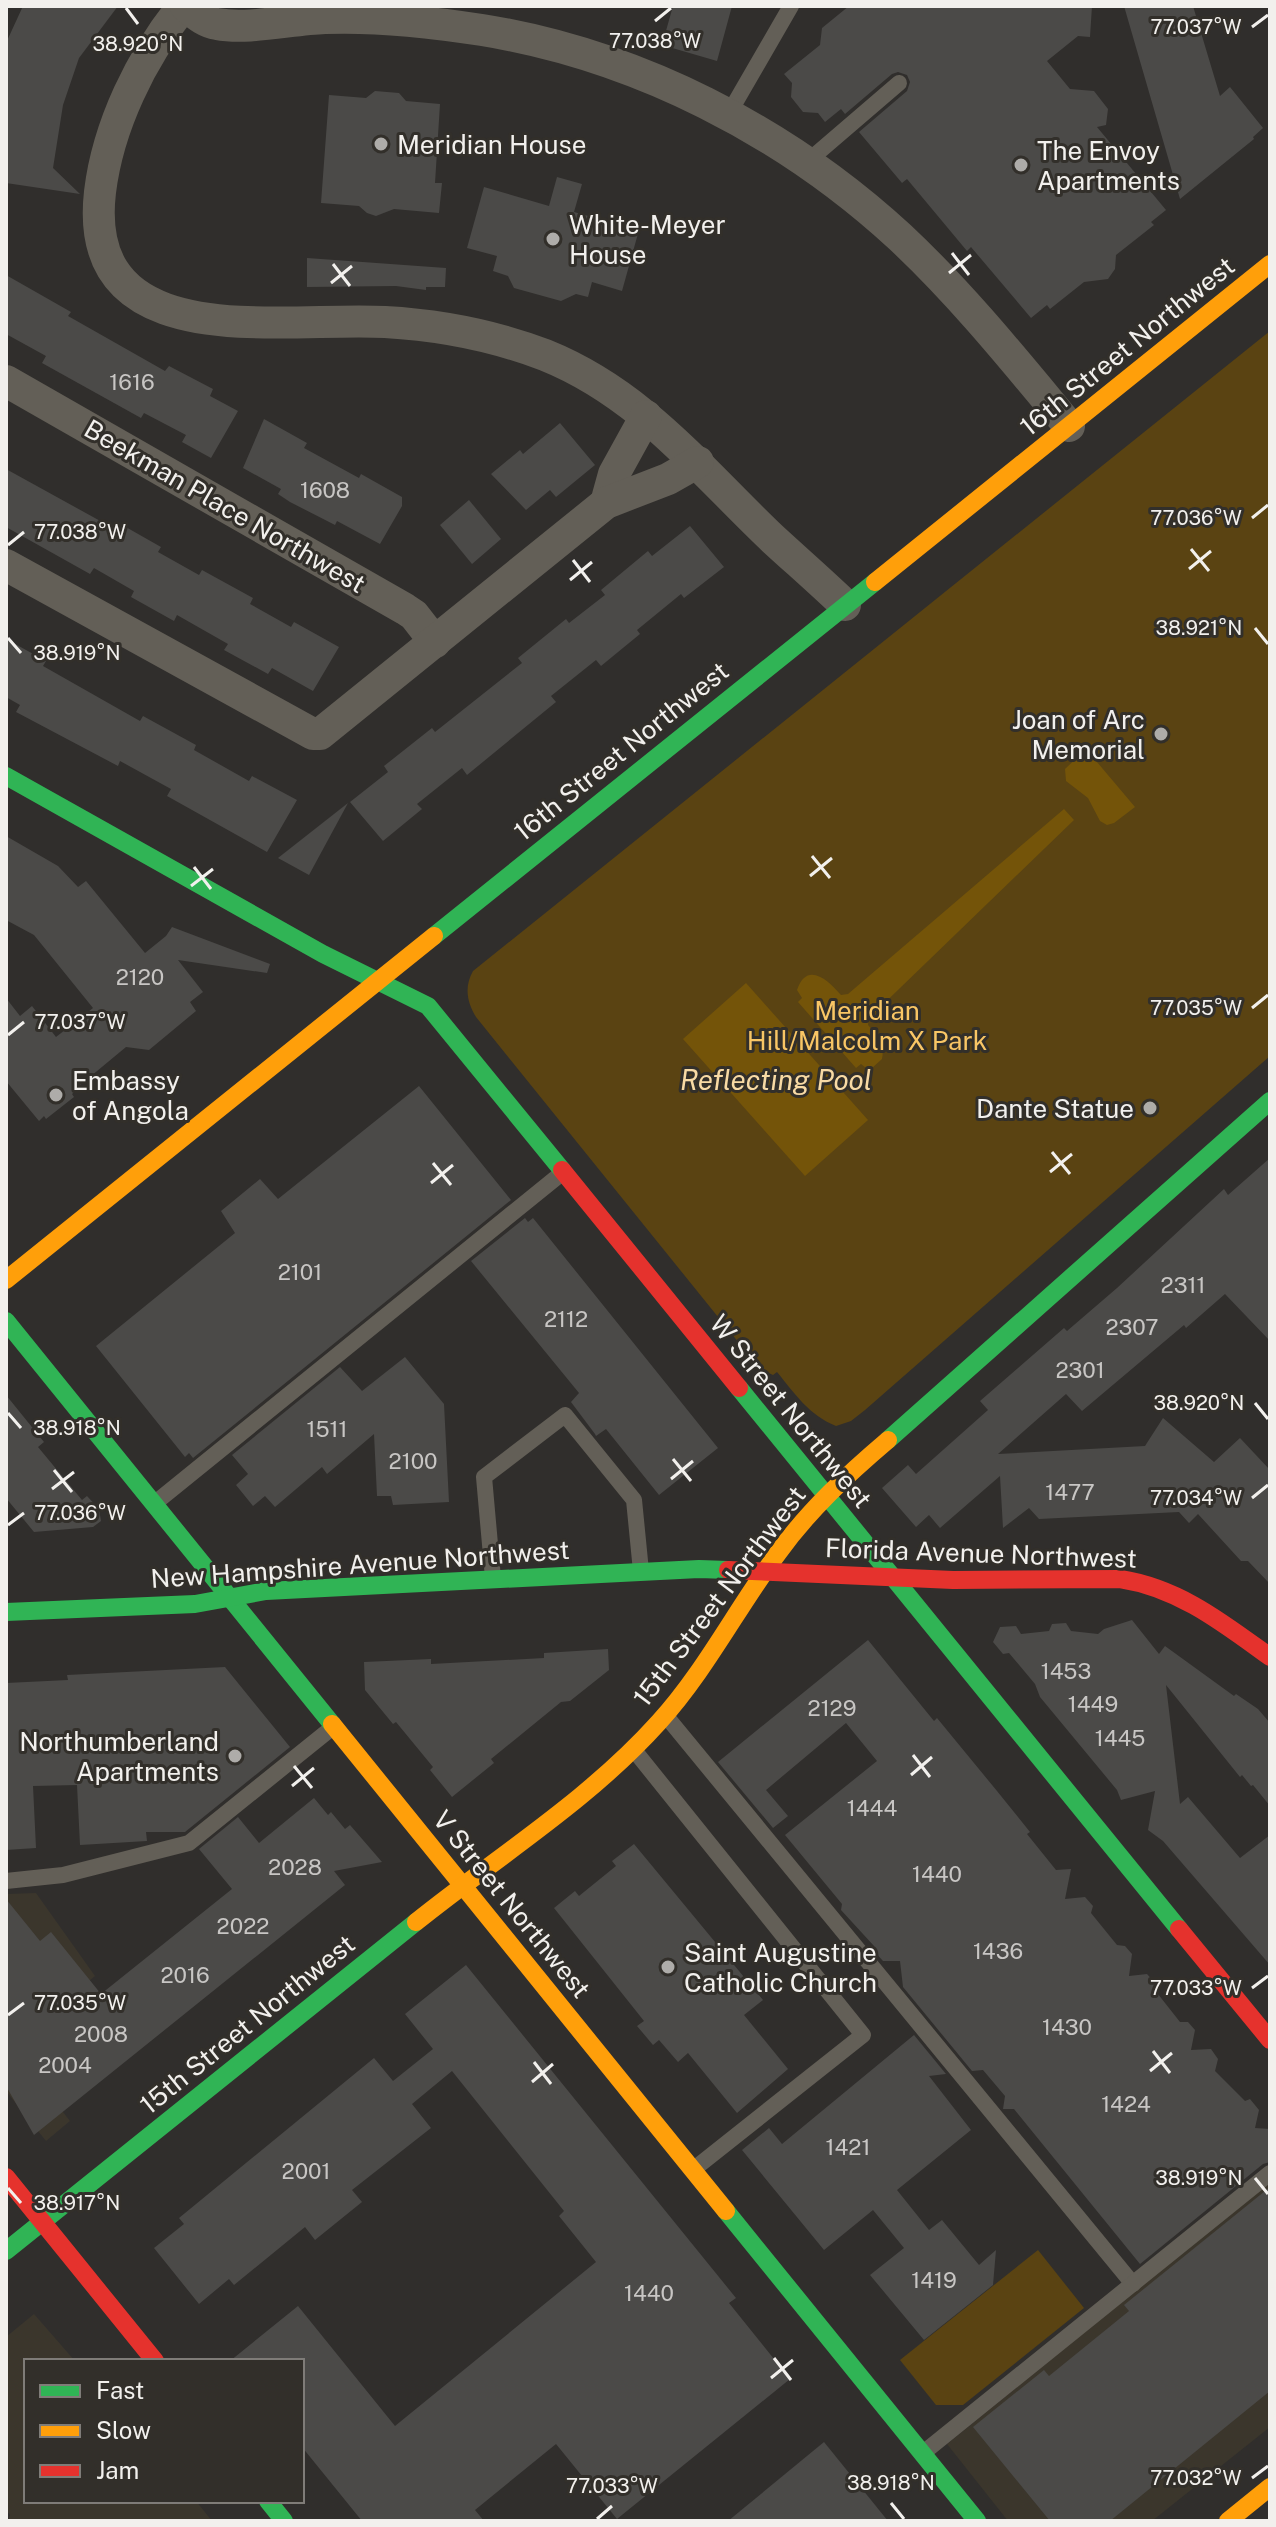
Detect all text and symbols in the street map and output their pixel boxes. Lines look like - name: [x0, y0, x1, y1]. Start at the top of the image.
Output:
- text: 77.037°W: [1150, 15, 1242, 39]
- text: 77.038°W: [609, 29, 701, 53]
- text: 38.920°N: [93, 32, 183, 56]
- place label: Meridian House: [397, 129, 586, 160]
- marker: Meridian House: [372, 135, 390, 153]
- place label: The Envoy Apartments: [1037, 135, 1180, 196]
- marker: The Envoy Apartments: [1012, 156, 1030, 174]
- place label: White-Meyer House: [569, 209, 726, 270]
- marker: White-Meyer House: [544, 230, 562, 248]
- street label: 16th Street Northwest: [1014, 250, 1240, 442]
- house number: 1616: [109, 369, 155, 395]
- street label: Beekman Place Northwest: [79, 413, 371, 599]
- house number: 1608: [300, 477, 350, 503]
- text: 77.036°W: [1150, 506, 1242, 530]
- text: 77.038°W: [34, 520, 126, 544]
- text: 38.921°N: [1156, 616, 1242, 640]
- text: 38.919°N: [33, 641, 121, 665]
- street label: 16th Street Northwest: [508, 655, 734, 847]
- place label: Joan of Arc Memorial: [1012, 704, 1145, 765]
- marker: Joan of Arc Memorial: [1152, 725, 1170, 743]
- house number: 2120: [116, 964, 164, 990]
- park label: Meridian Hill/Malcolm X Park: [747, 995, 987, 1056]
- text: 77.035°W: [1150, 996, 1242, 1020]
- text: 77.037°W: [34, 1010, 126, 1034]
- water label: Reflecting Pool: [680, 1063, 872, 1096]
- place label: Embassy of Angola: [72, 1065, 189, 1126]
- marker: Embassy of Angola: [47, 1086, 65, 1104]
- place label: Dante Statue: [976, 1093, 1134, 1124]
- marker: Dante Statue: [1141, 1099, 1159, 1117]
- house number: 2101: [278, 1259, 322, 1285]
- house number: 2311: [1161, 1272, 1205, 1298]
- house number: 2112: [544, 1306, 588, 1332]
- street label: W Street Northwest: [704, 1308, 878, 1514]
- house number: 2307: [1105, 1314, 1159, 1340]
- house number: 2301: [1055, 1357, 1105, 1383]
- text: 38.920°N: [1154, 1391, 1244, 1415]
- text: 38.918°N: [33, 1416, 121, 1440]
- house number: 1511: [307, 1416, 347, 1442]
- house number: 2100: [389, 1448, 437, 1474]
- house number: 1477: [1045, 1479, 1095, 1505]
- street label: 15th Street Northwest: [626, 1480, 812, 1712]
- text: 77.034°W: [1150, 1486, 1242, 1510]
- text: 77.036°W: [34, 1501, 126, 1525]
- street label: Florida Avenue Northwest: [825, 1532, 1137, 1574]
- street label: New Hampshire Avenue Northwest: [150, 1534, 570, 1594]
- house number: 1453: [1041, 1658, 1091, 1684]
- house number: 1449: [1068, 1691, 1118, 1717]
- house number: 2129: [808, 1695, 856, 1721]
- house number: 1445: [1095, 1725, 1145, 1751]
- place label: Northumberland Apartments: [19, 1726, 219, 1787]
- marker: Northumberland Apartments: [226, 1747, 244, 1765]
- house number: 1444: [847, 1795, 897, 1821]
- street label: V Street Northwest: [427, 1804, 597, 2004]
- house number: 2028: [268, 1854, 322, 1880]
- house number: 1440: [912, 1861, 962, 1887]
- house number: 2022: [217, 1913, 269, 1939]
- street label: 15th Street Northwest: [133, 1928, 361, 2120]
- place label: Saint Augustine Catholic Church: [684, 1937, 877, 1998]
- house number: 1436: [973, 1938, 1023, 1964]
- marker: Saint Augustine Catholic Church: [659, 1958, 677, 1976]
- house number: 2016: [160, 1962, 210, 1988]
- text: 77.033°W: [1150, 1976, 1242, 2000]
- text: 77.035°W: [34, 1991, 126, 2015]
- house number: 1430: [1042, 2014, 1092, 2040]
- house number: 2008: [74, 2021, 128, 2047]
- house number: 2004: [38, 2052, 92, 2078]
- house number: 1424: [1101, 2091, 1151, 2117]
- house number: 1421: [826, 2134, 870, 2160]
- house number: 2001: [282, 2158, 330, 2184]
- text: 38.919°N: [1155, 2166, 1243, 2190]
- text: 38.917°N: [34, 2191, 120, 2215]
- house number: 1419: [911, 2267, 957, 2293]
- house number: 1440: [624, 2280, 674, 2306]
- legend: [24, 2359, 304, 2503]
- text: Fast: [96, 2376, 144, 2404]
- text: Slow: [96, 2416, 151, 2444]
- text: Jam: [96, 2456, 139, 2484]
- text: 77.032°W: [1150, 2466, 1242, 2490]
- text: 38.918°N: [847, 2471, 935, 2495]
- text: 77.033°W: [566, 2474, 658, 2498]

